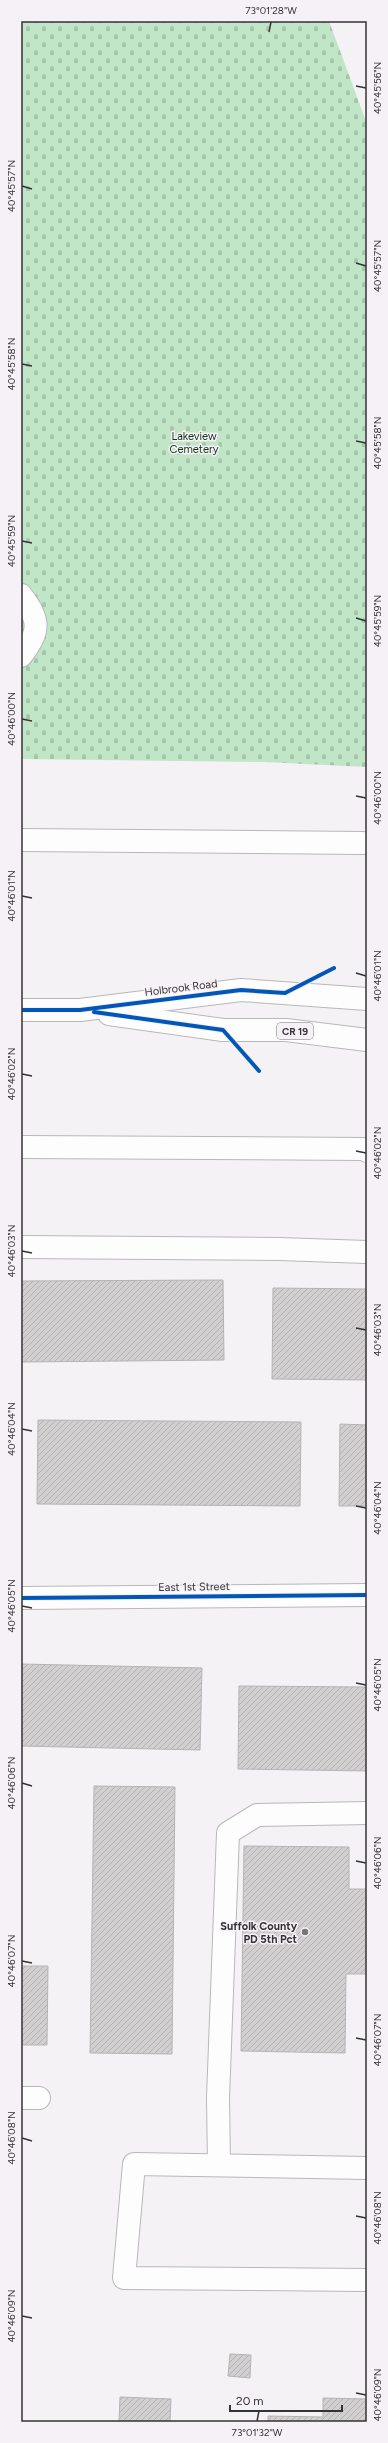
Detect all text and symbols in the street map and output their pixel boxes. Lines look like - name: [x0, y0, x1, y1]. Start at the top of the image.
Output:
- text: 73°01'28"W: [245, 4, 297, 17]
- text: 40°45'56"N: [371, 62, 384, 114]
- text: 40°45'57"N: [5, 160, 18, 212]
- text: 40°45'57"N: [371, 240, 384, 292]
- text: 40°45'58"N: [5, 337, 18, 391]
- text: 40°45'58"N: [371, 416, 384, 470]
- park label: Lakeview Cemetery: [170, 430, 219, 456]
- text: 40°45'59"N: [5, 515, 18, 567]
- text: 40°45'59"N: [371, 595, 384, 647]
- text: 40°46'00"N: [5, 692, 18, 746]
- text: 40°46'00"N: [371, 771, 384, 825]
- text: 40°46'01"N: [5, 870, 18, 922]
- text: 40°46'01"N: [371, 950, 384, 1002]
- street label: Holbrook Road: [144, 977, 218, 999]
- road number: CR 19: [277, 1023, 313, 1039]
- text: 40°46'02"N: [5, 1047, 18, 1101]
- text: 40°46'02"N: [371, 1126, 384, 1180]
- text: 40°46'03"N: [5, 1225, 18, 1277]
- text: 40°46'03"N: [371, 1304, 384, 1356]
- text: 40°46'04"N: [5, 1402, 18, 1456]
- text: 40°46'04"N: [371, 1481, 384, 1535]
- text: 40°46'05"N: [5, 1579, 18, 1633]
- street label: East 1st Street: [158, 1580, 230, 1594]
- text: 40°46'05"N: [371, 1658, 384, 1712]
- text: 40°46'06"N: [5, 1756, 18, 1810]
- text: 40°46'06"N: [371, 1836, 384, 1890]
- place label: Suffolk County PD 5th Pct: [220, 1920, 298, 1946]
- marker: Suffolk County PD 5th Pct: [300, 1927, 310, 1937]
- text: 40°46'07"N: [5, 1935, 18, 1987]
- text: 40°46'07"N: [371, 2014, 384, 2066]
- text: 40°46'08"N: [5, 2111, 18, 2165]
- text: 40°46'08"N: [371, 2191, 384, 2245]
- text: 40°46'09"N: [5, 2289, 18, 2343]
- text: 40°46'09"N: [371, 2368, 384, 2422]
- scale bar: [230, 2387, 342, 2413]
- text: 20 m: [236, 2394, 264, 2408]
- text: 73°01'32"W: [232, 2426, 283, 2439]

